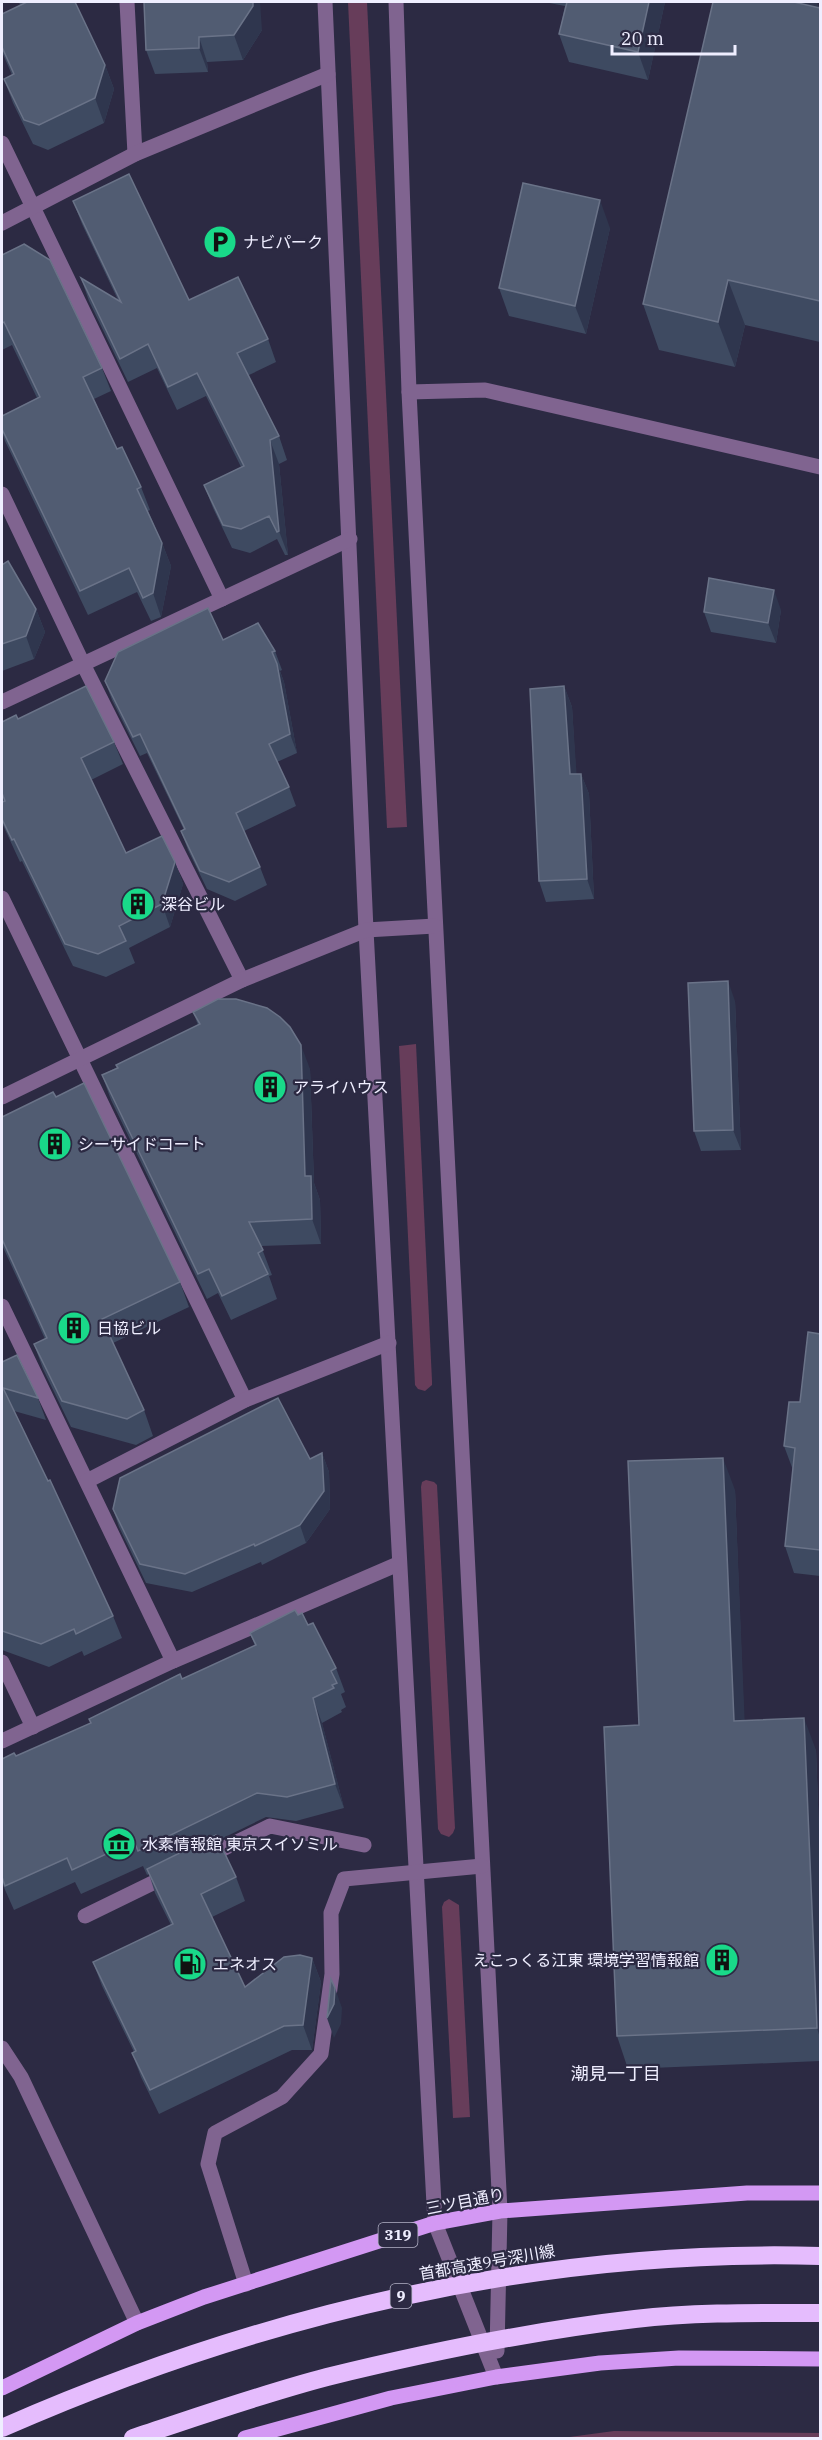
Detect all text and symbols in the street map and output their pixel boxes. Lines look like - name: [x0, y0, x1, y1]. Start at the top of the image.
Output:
- scale bar: [612, 18, 735, 56]
- text: 20 m: [621, 27, 664, 50]
- parking icon: ナビパーク: [202, 224, 238, 260]
- place label: ナビパーク: [243, 232, 323, 252]
- building icon: 深谷ビル: [120, 886, 156, 922]
- place label: 深谷ビル: [161, 894, 225, 914]
- building icon: アライハウス: [252, 1069, 288, 1105]
- place label: アライハウス: [293, 1077, 389, 1097]
- building icon: シーサイドコート: [37, 1126, 73, 1162]
- place label: シーサイドコート: [78, 1134, 206, 1154]
- building icon: 日協ビル: [56, 1310, 92, 1346]
- place label: 日協ビル: [97, 1318, 161, 1338]
- museum icon: 水素情報館 東京スイソミル: [101, 1826, 137, 1862]
- place label: 水素情報館 東京スイソミル: [142, 1834, 338, 1854]
- building icon: えこっくる江東 環境学習情報館: [704, 1942, 740, 1978]
- fuel station icon: エネオス: [172, 1946, 208, 1982]
- place label: えこっくる江東 環境学習情報館: [473, 1950, 699, 1970]
- place label: エネオス: [213, 1954, 277, 1974]
- district label: 潮見一丁目: [571, 2062, 661, 2085]
- street label: 三ツ目通り: [424, 2184, 506, 2218]
- road number: 319: [378, 2223, 418, 2247]
- street label: 首都高速9号深川線: [418, 2240, 556, 2284]
- road number: 9: [390, 2284, 412, 2308]

